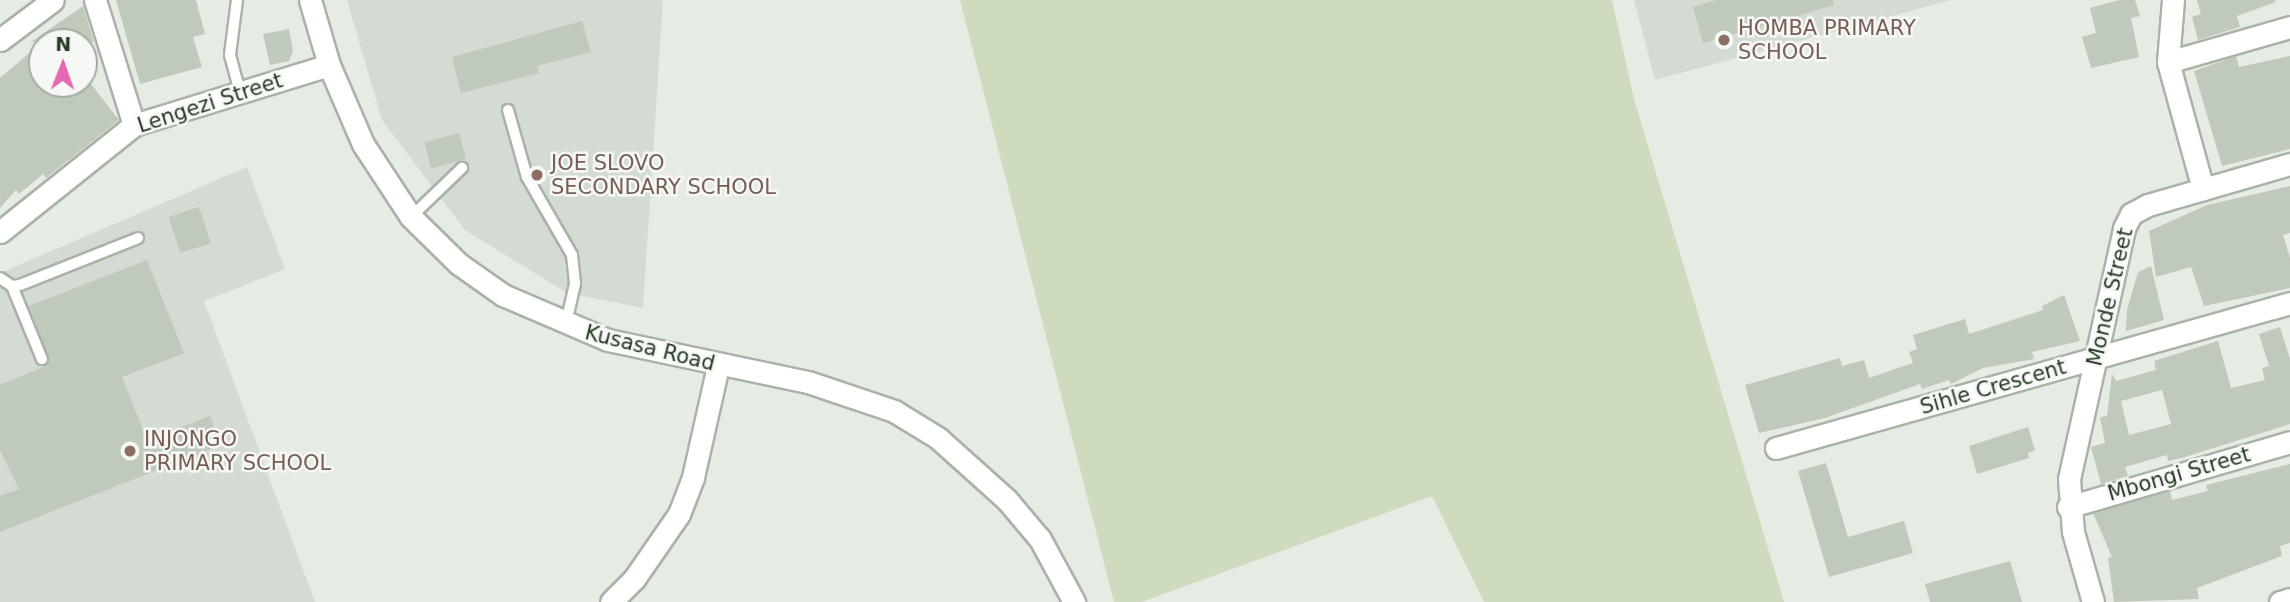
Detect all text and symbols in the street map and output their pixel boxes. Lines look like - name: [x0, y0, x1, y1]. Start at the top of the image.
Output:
- place label: HOMBA PRIMARY SCHOOL: [1738, 15, 1916, 65]
- north arrow: [28, 28, 98, 98]
- marker: HOMBA PRIMARY SCHOOL: [1716, 32, 1732, 48]
- text: N: [55, 33, 71, 55]
- street label: Lengezi Street: [134, 68, 286, 138]
- place label: JOE SLOVO SECONDARY SCHOOL: [551, 150, 776, 200]
- marker: JOE SLOVO SECONDARY SCHOOL: [529, 167, 545, 183]
- street label: Monde Street: [2082, 225, 2138, 369]
- street label: Kusasa Road: [582, 320, 718, 376]
- street label: Sihle Crescent: [1917, 354, 2069, 420]
- place label: INJONGO PRIMARY SCHOOL: [144, 426, 331, 476]
- street label: Mbongi Street: [2105, 442, 2253, 506]
- marker: INJONGO PRIMARY SCHOOL: [122, 443, 138, 459]

